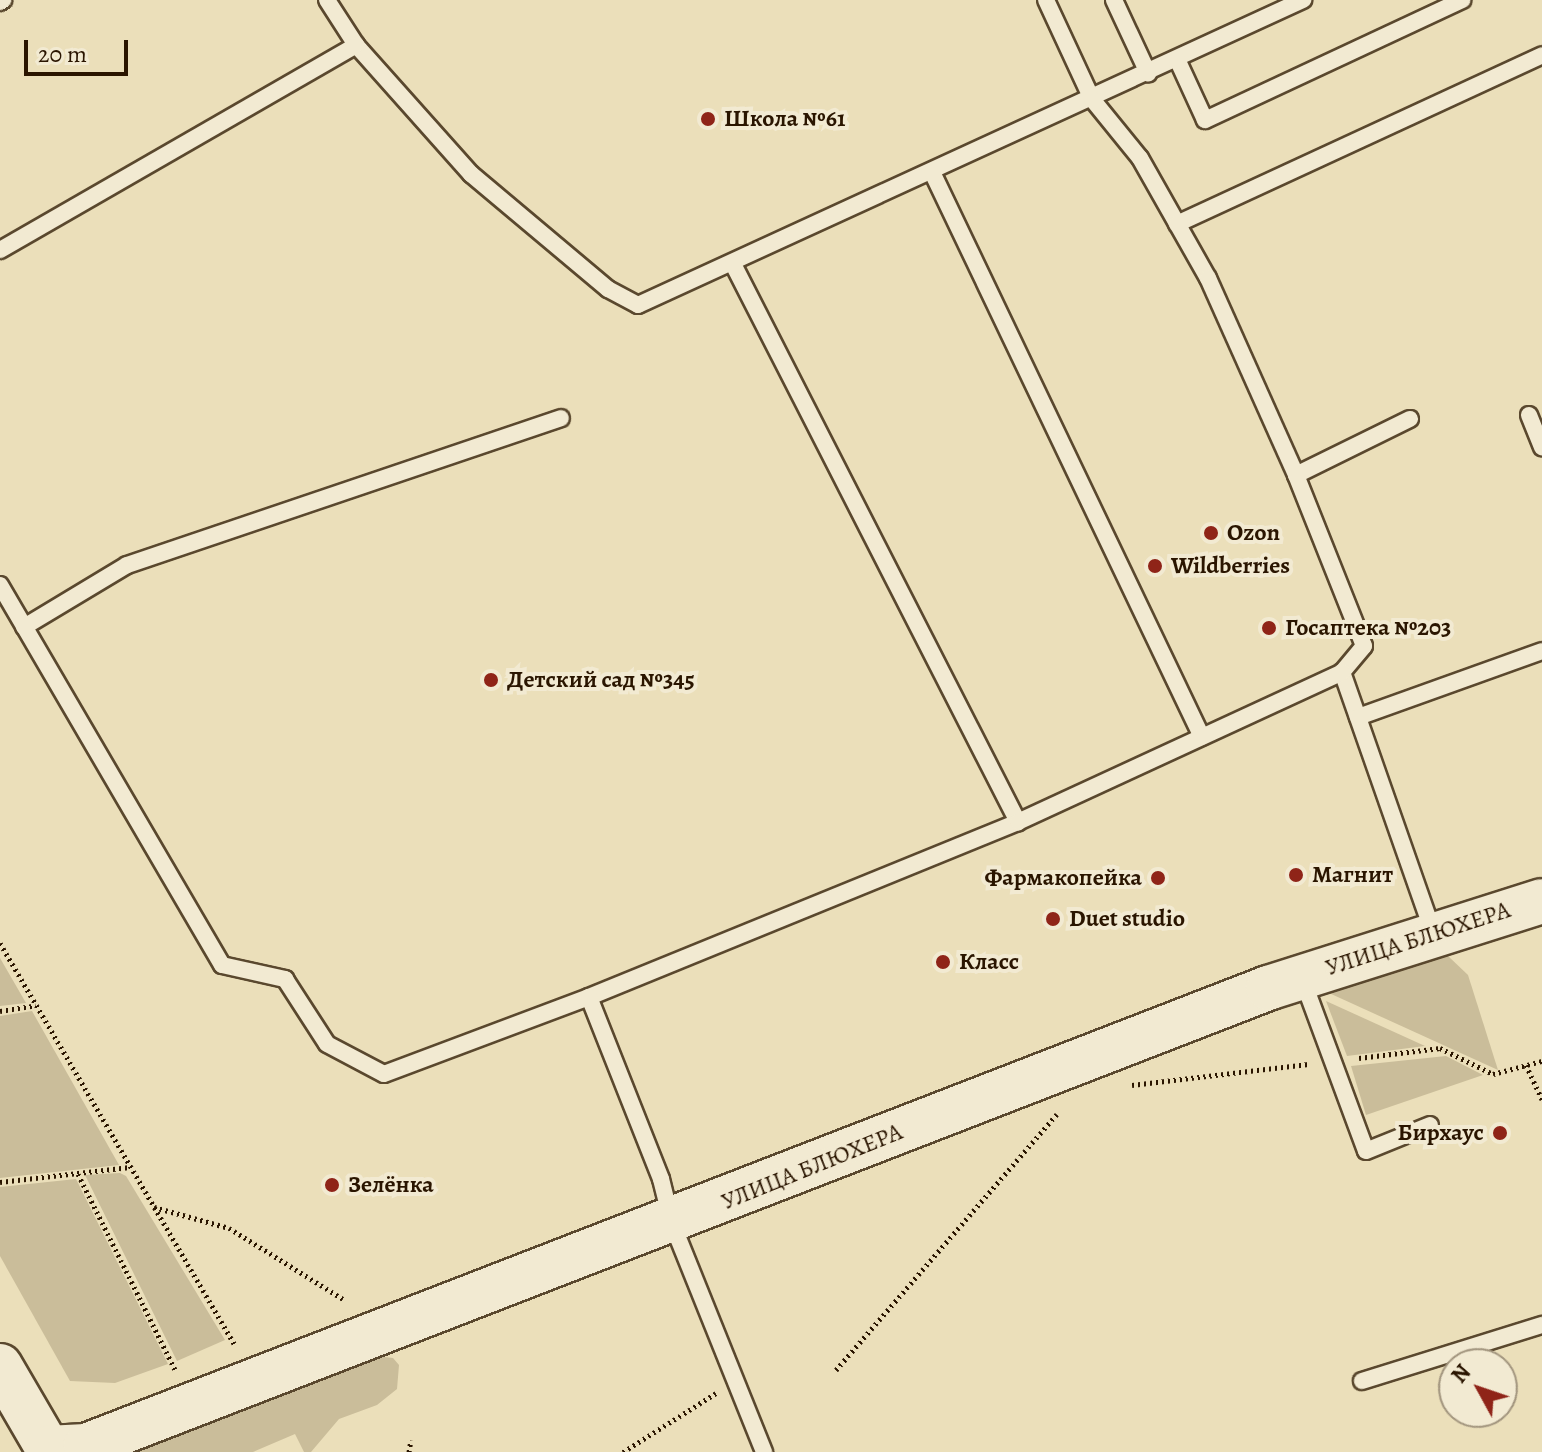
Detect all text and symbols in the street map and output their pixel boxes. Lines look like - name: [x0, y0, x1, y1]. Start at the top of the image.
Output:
- scale bar: [28, 24, 132, 74]
- text: 20 m: [38, 38, 87, 70]
- place label: Школа №61: [724, 105, 846, 133]
- marker: Школа №61: [699, 110, 717, 128]
- place label: Ozon: [1227, 519, 1280, 547]
- marker: Ozon: [1202, 524, 1220, 542]
- place label: Wildberries: [1171, 552, 1290, 580]
- marker: Wildberries: [1146, 557, 1164, 575]
- place label: Госаптека №203: [1285, 614, 1451, 642]
- marker: Госаптека №203: [1260, 619, 1278, 637]
- place label: Детский сад №345: [507, 666, 695, 694]
- marker: Детский сад №345: [482, 671, 500, 689]
- place label: Магнит: [1312, 861, 1393, 889]
- place label: Фармакопейка: [984, 864, 1142, 892]
- marker: Магнит: [1287, 866, 1305, 884]
- marker: Фармакопейка: [1149, 869, 1167, 887]
- street label: УЛИЦА БЛЮХЕРА: [1322, 896, 1514, 982]
- place label: Duet studio: [1069, 905, 1185, 933]
- marker: Duet studio: [1044, 910, 1062, 928]
- place label: Класс: [959, 948, 1019, 976]
- marker: Класс: [934, 953, 952, 971]
- street label: УЛИЦА БЛЮХЕРА: [717, 1118, 907, 1216]
- place label: Бирхаус: [1397, 1119, 1484, 1147]
- marker: Бирхаус: [1491, 1124, 1509, 1142]
- place label: Зелёнка: [348, 1171, 434, 1199]
- marker: Зелёнка: [323, 1176, 341, 1194]
- north arrow: [1438, 1348, 1518, 1428]
- text: N: [1445, 1358, 1478, 1390]

